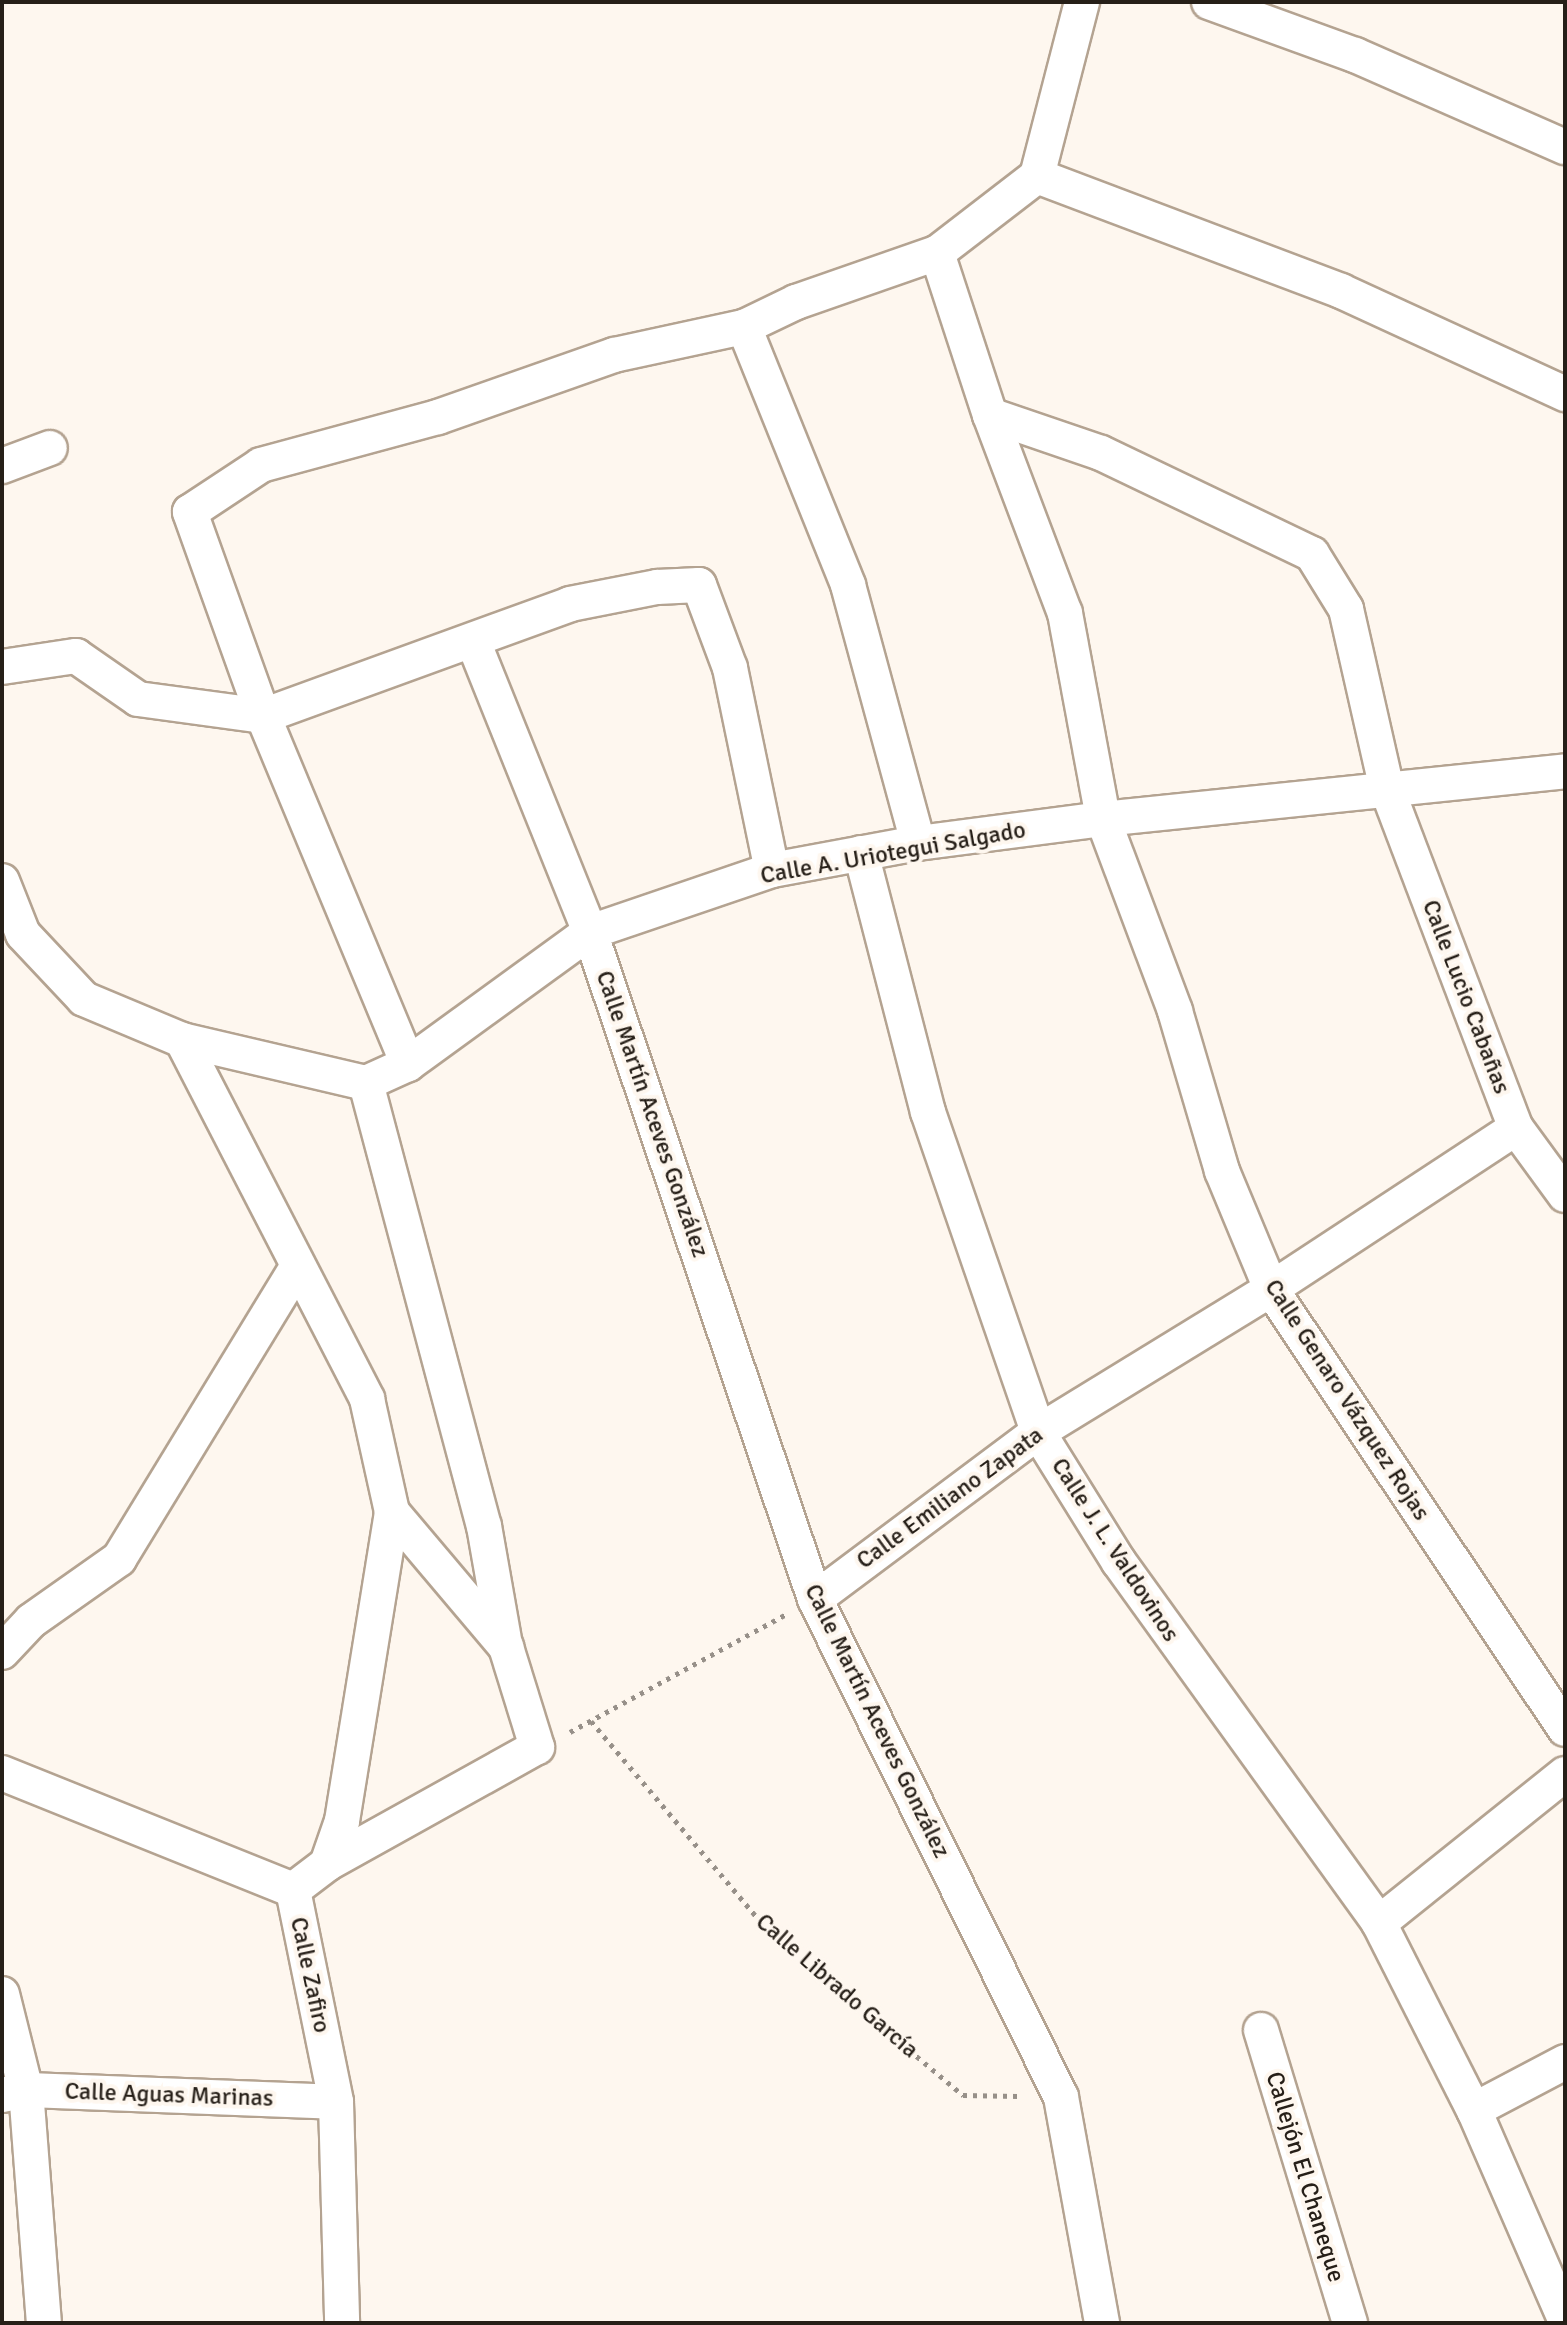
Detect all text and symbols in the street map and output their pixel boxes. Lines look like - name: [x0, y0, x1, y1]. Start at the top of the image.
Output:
- street label: Calle A. Uriotegui Salgado: [758, 815, 1028, 891]
- street label: Calle Lucio Cabañas: [1416, 896, 1516, 1098]
- street label: Calle Martín Aceves González: [589, 967, 715, 1261]
- street label: Calle Genaro Vázquez Rojas: [1258, 1274, 1436, 1526]
- street label: Calle Emiliano Zapata: [851, 1421, 1049, 1575]
- street label: Calle J. L. Valdovinos: [1045, 1453, 1185, 1647]
- street label: Calle Martín Aceves González: [798, 1579, 956, 1863]
- street label: Calle Librado García: [750, 1908, 924, 2064]
- street label: Calle Zafiro: [284, 1915, 336, 2035]
- street label: Callejón El Chaneque: [1259, 2068, 1351, 2286]
- street label: Calle Aguas Marinas: [64, 2077, 274, 2113]

